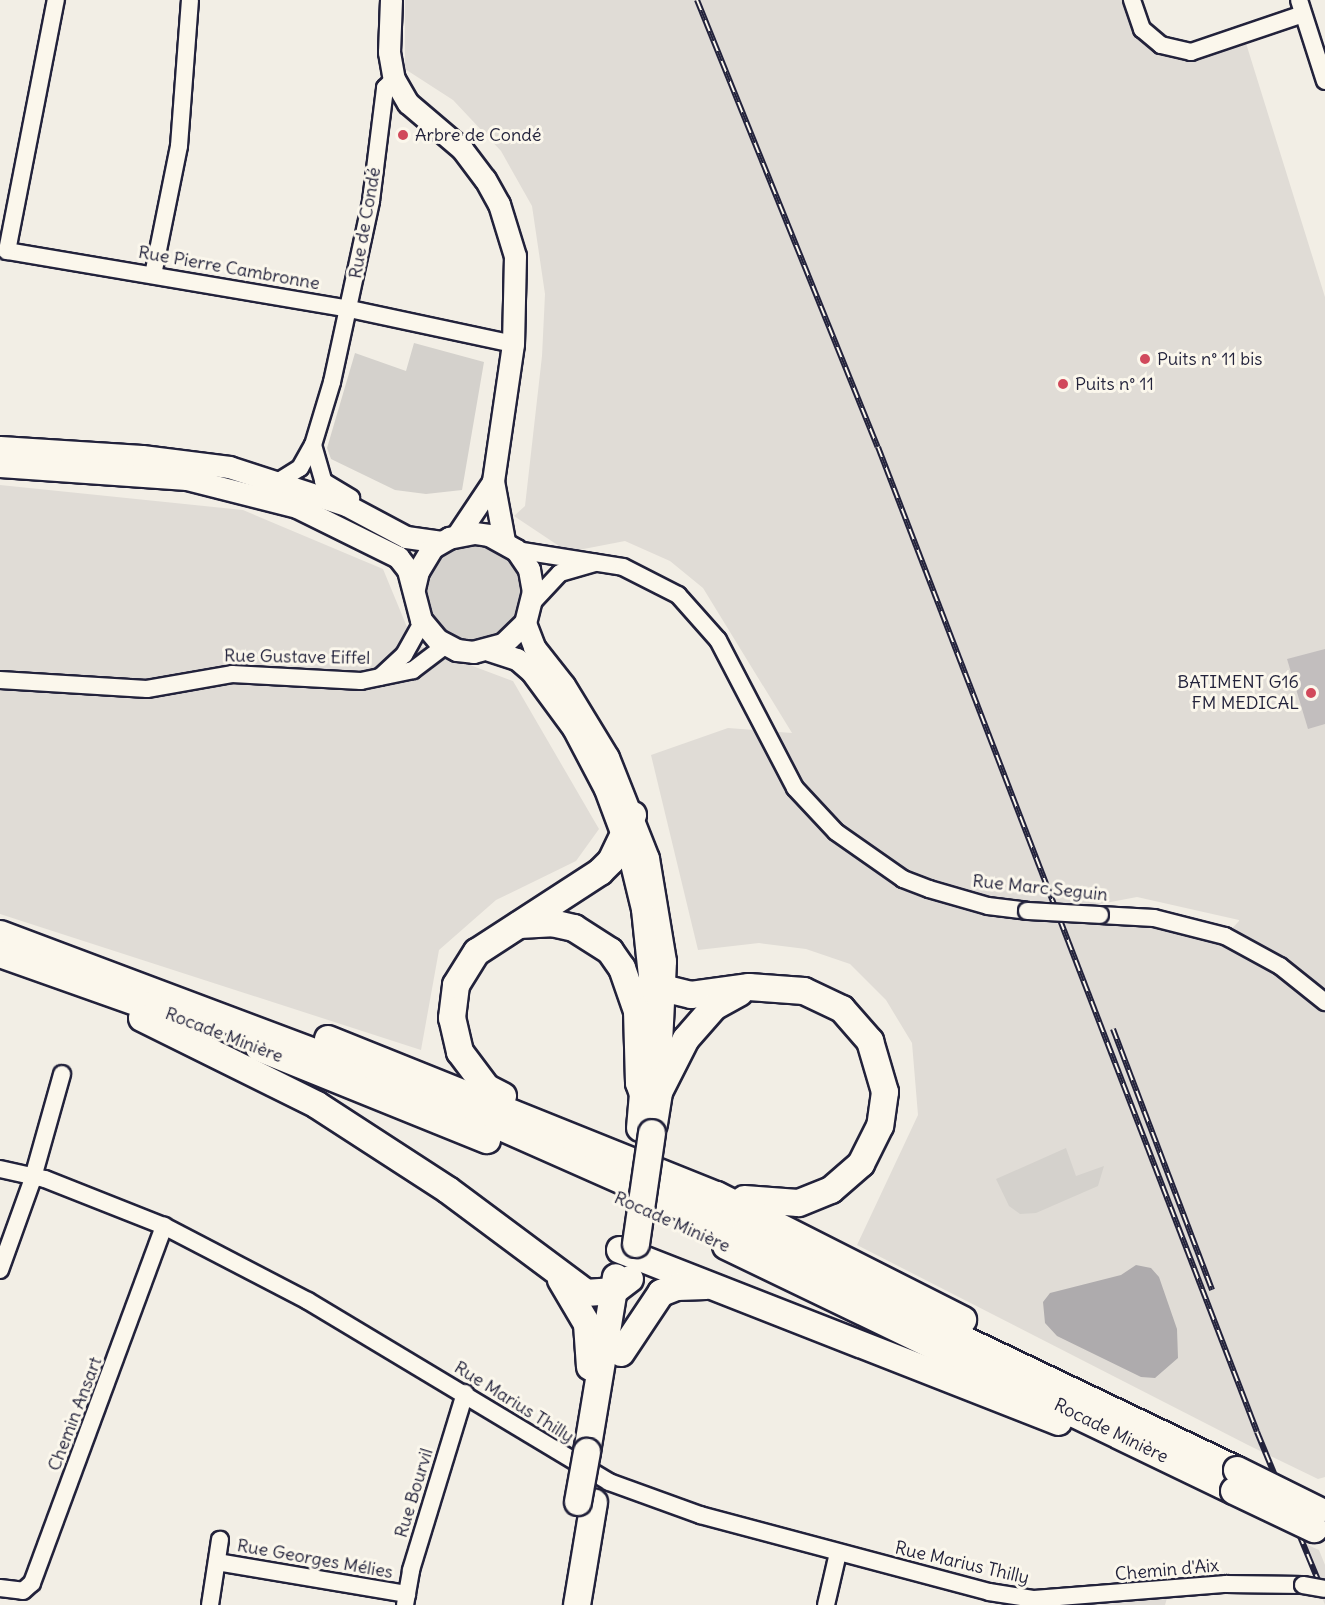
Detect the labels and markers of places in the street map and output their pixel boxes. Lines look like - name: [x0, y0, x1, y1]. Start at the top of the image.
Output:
- place label: Arbre de Condé: [415, 124, 542, 146]
- marker: Arbre de Condé: [396, 128, 410, 142]
- place label: Puits n° 11 bis: [1157, 348, 1262, 370]
- marker: Puits n° 11 bis: [1138, 352, 1152, 366]
- place label: Puits n° 11: [1075, 373, 1154, 395]
- marker: Puits n° 11: [1056, 377, 1070, 391]
- place label: BATIMENT G16 FM MEDICAL: [1177, 672, 1299, 714]
- marker: BATIMENT G16 FM MEDICAL: [1304, 686, 1318, 700]

